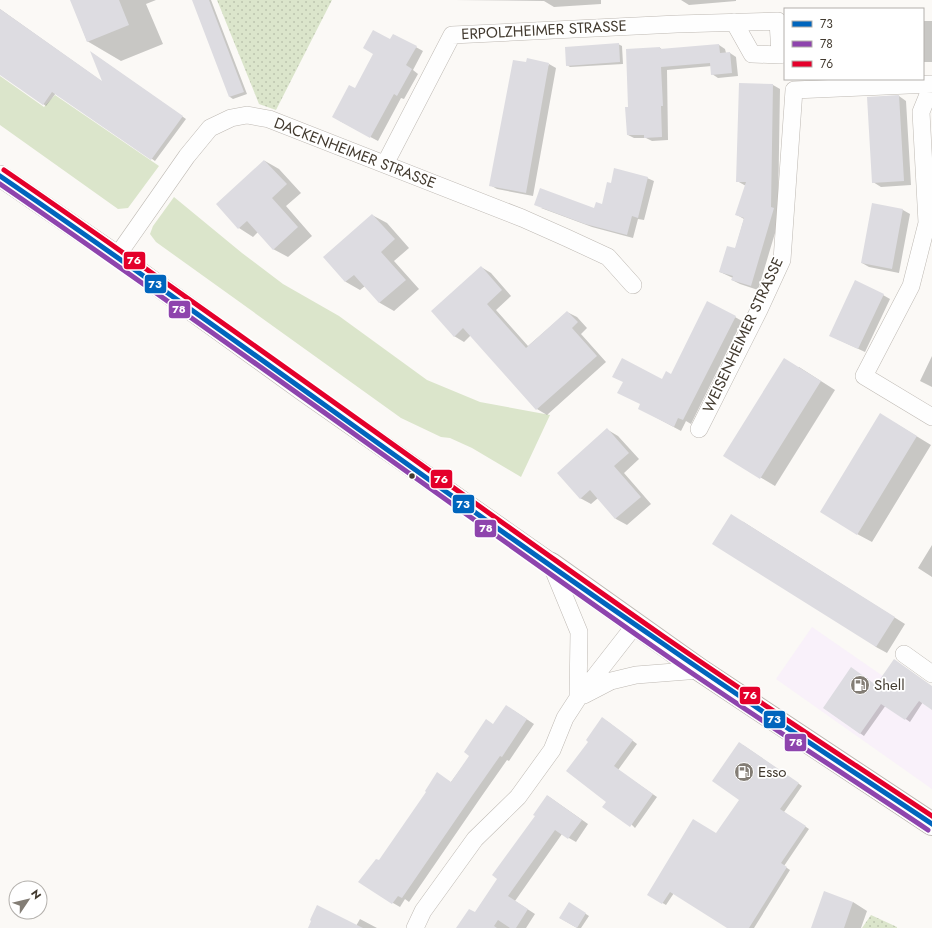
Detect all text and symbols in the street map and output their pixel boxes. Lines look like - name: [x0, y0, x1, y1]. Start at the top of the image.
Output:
- legend: [784, 8, 924, 80]
- street label: ERPOLZHEIMER STRASSE: [461, 15, 627, 45]
- text: 73: [820, 15, 833, 33]
- text: 78: [820, 35, 833, 53]
- text: 76: [820, 55, 833, 73]
- street label: DACKENHEIMER STRASSE: [271, 112, 439, 194]
- line badge: 76: [123, 251, 146, 270]
- text: 76: [127, 252, 141, 268]
- street label: WEISENHEIMER STRASSE: [697, 254, 789, 416]
- line badge: 73: [144, 274, 167, 294]
- text: 73: [148, 276, 162, 292]
- line badge: 78: [168, 300, 191, 319]
- text: 78: [172, 301, 186, 317]
- line badge: 76: [430, 469, 453, 489]
- unlabelled marker: [407, 471, 417, 481]
- text: 76: [434, 471, 448, 487]
- line badge: 73: [452, 494, 475, 514]
- text: 73: [456, 496, 470, 512]
- line badge: 78: [474, 519, 497, 538]
- text: 78: [479, 520, 493, 536]
- fuel station icon: Shell: [849, 674, 871, 696]
- place label: Shell: [874, 674, 905, 696]
- line badge: 76: [739, 686, 761, 705]
- text: 76: [743, 687, 757, 703]
- line badge: 73: [763, 710, 786, 729]
- text: 73: [767, 711, 781, 727]
- line badge: 78: [784, 733, 807, 752]
- text: 78: [789, 734, 803, 750]
- fuel station icon: Esso: [733, 761, 755, 783]
- place label: Esso: [758, 761, 787, 783]
- north arrow: [8, 880, 48, 920]
- text: N: [27, 886, 45, 902]

